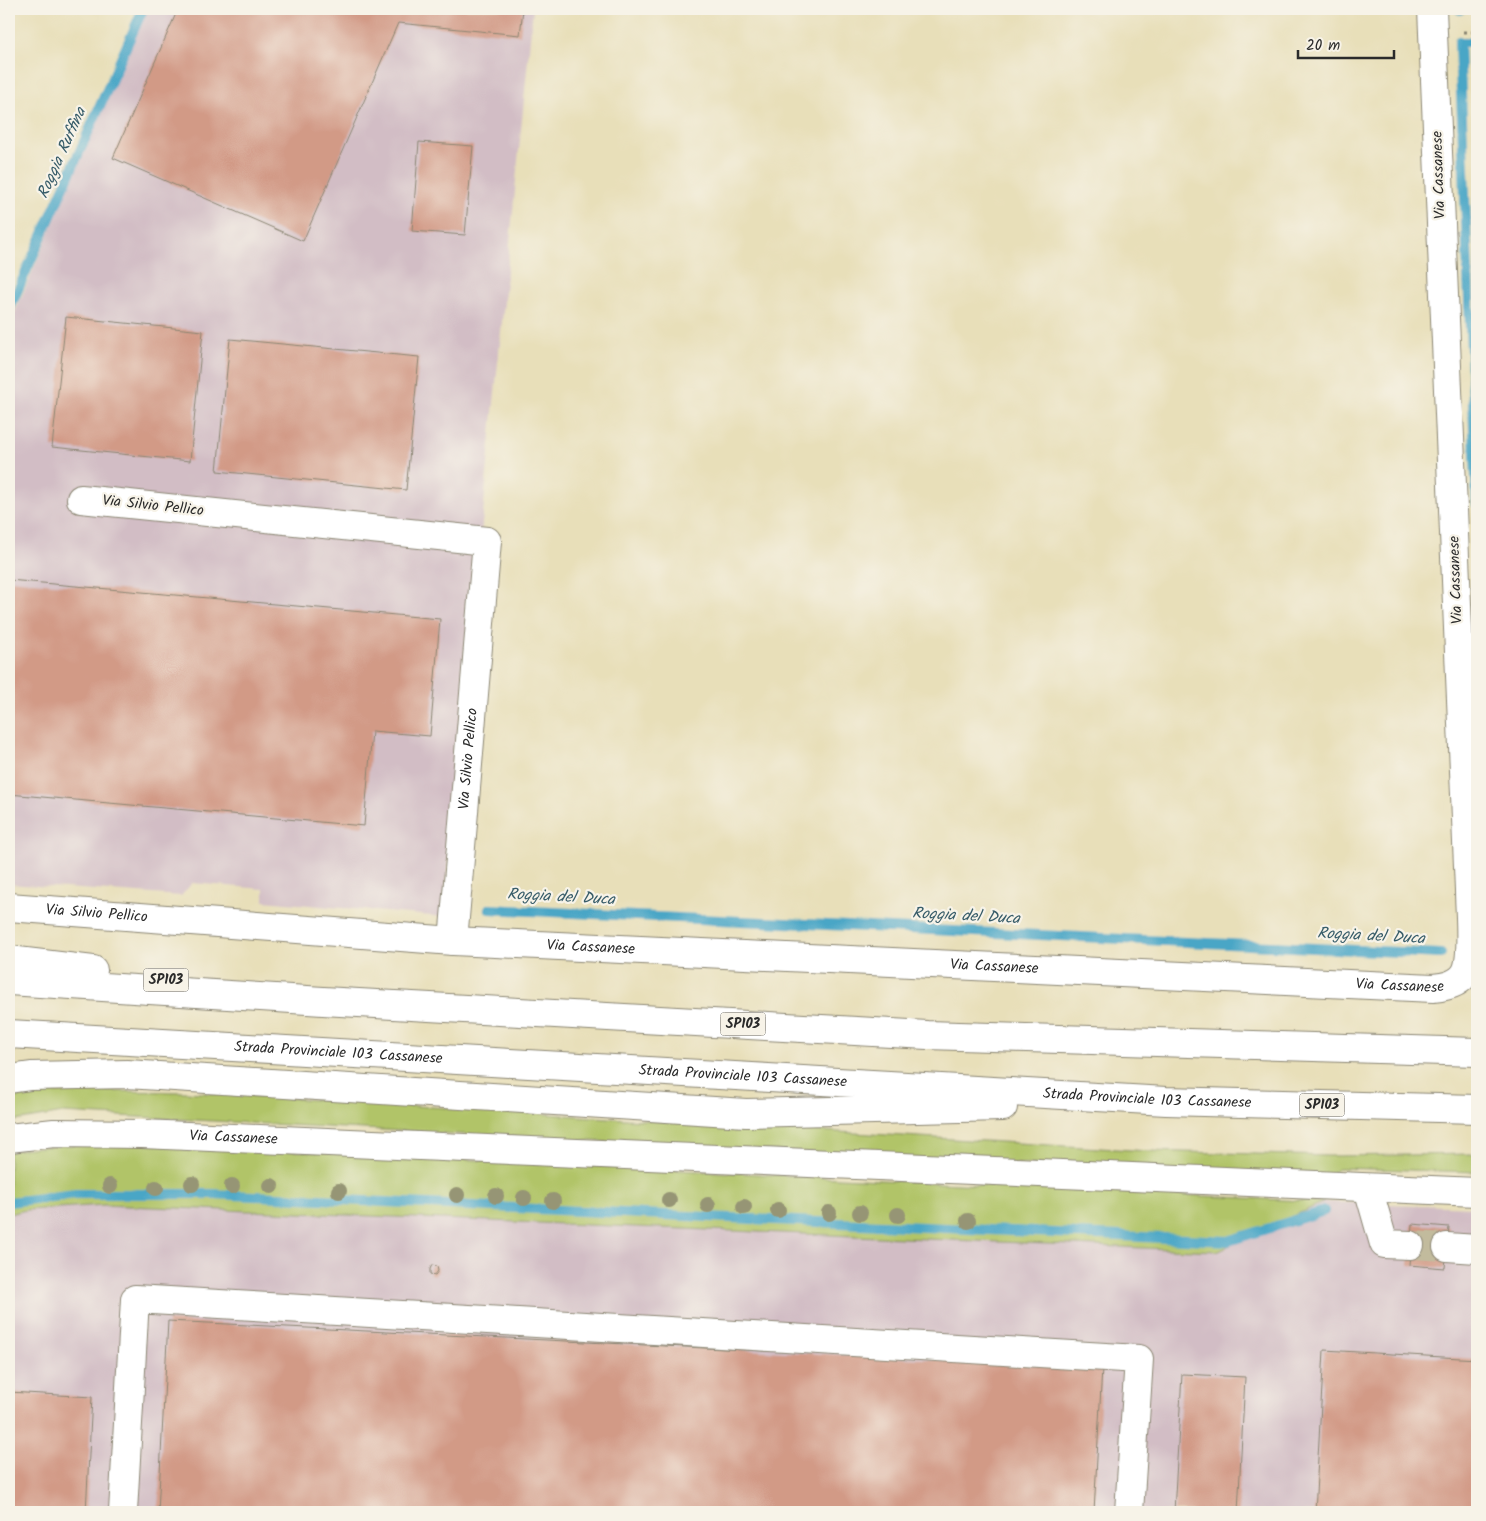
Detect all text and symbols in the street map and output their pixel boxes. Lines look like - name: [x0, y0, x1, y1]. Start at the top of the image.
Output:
- scale bar: [1298, 28, 1395, 60]
- text: 20 m: [1306, 34, 1340, 58]
- water label: Roggia Ruffina: [31, 102, 94, 202]
- street label: Via Cassanese: [1425, 130, 1453, 220]
- street label: Via Silvio Pellico: [101, 489, 205, 523]
- street label: Via Cassanese: [1442, 535, 1470, 625]
- street label: Via Silvio Pellico: [452, 707, 485, 811]
- water label: Roggia del Duca: [507, 882, 617, 912]
- street label: Via Silvio Pellico: [45, 898, 149, 930]
- water label: Roggia del Duca: [912, 901, 1022, 931]
- water label: Roggia del Duca: [1317, 921, 1427, 951]
- street label: Via Cassanese: [546, 934, 636, 962]
- street label: Via Cassanese: [950, 953, 1039, 981]
- road number: SP103: [144, 968, 188, 992]
- street label: Via Cassanese: [1355, 972, 1446, 1000]
- road number: SP103: [720, 1012, 766, 1036]
- street label: Strada Provinciale 103 Cassanese: [234, 1035, 444, 1071]
- street label: Strada Provinciale 103 Cassanese: [638, 1058, 848, 1095]
- street label: Strada Provinciale 103 Cassanese: [1042, 1082, 1252, 1115]
- road number: SP103: [1300, 1094, 1344, 1116]
- street label: Via Cassanese: [189, 1124, 279, 1152]

